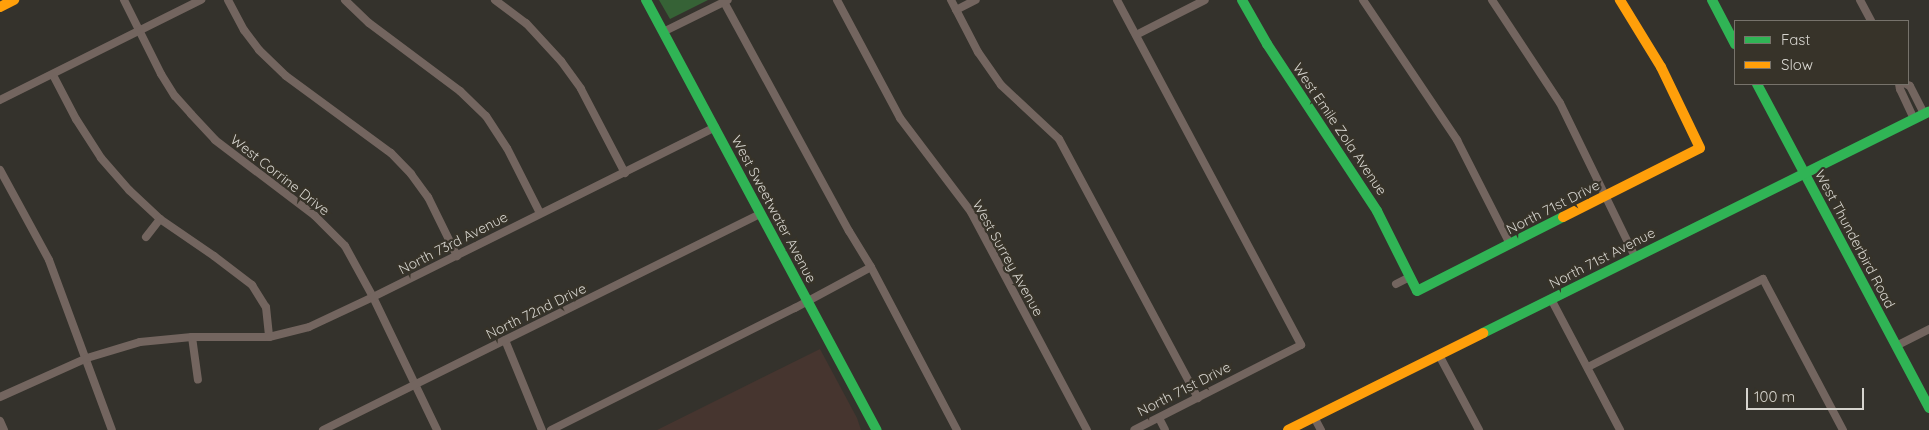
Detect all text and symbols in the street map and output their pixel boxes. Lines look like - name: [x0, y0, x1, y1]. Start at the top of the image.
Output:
- legend: [1734, 20, 1909, 85]
- text: Fast: [1781, 30, 1810, 49]
- text: Slow: [1781, 55, 1813, 74]
- street label: West Emile Zola Avenue: [1290, 60, 1390, 198]
- street label: West Corrine Drive: [227, 131, 333, 219]
- street label: West Sweetwater Avenue: [728, 132, 820, 286]
- street label: West Thunderbird Road: [1811, 167, 1899, 311]
- street label: North 71st Drive: [1504, 176, 1602, 238]
- street label: West Surrey Avenue: [969, 197, 1047, 319]
- street label: North 73rd Avenue: [396, 208, 510, 278]
- street label: North 71st Avenue: [1546, 224, 1658, 292]
- street label: North 72nd Drive: [483, 279, 589, 343]
- street label: North 71st Drive: [1135, 358, 1233, 420]
- scale bar: [1749, 378, 1866, 410]
- text: 100 m: [1754, 387, 1795, 406]

